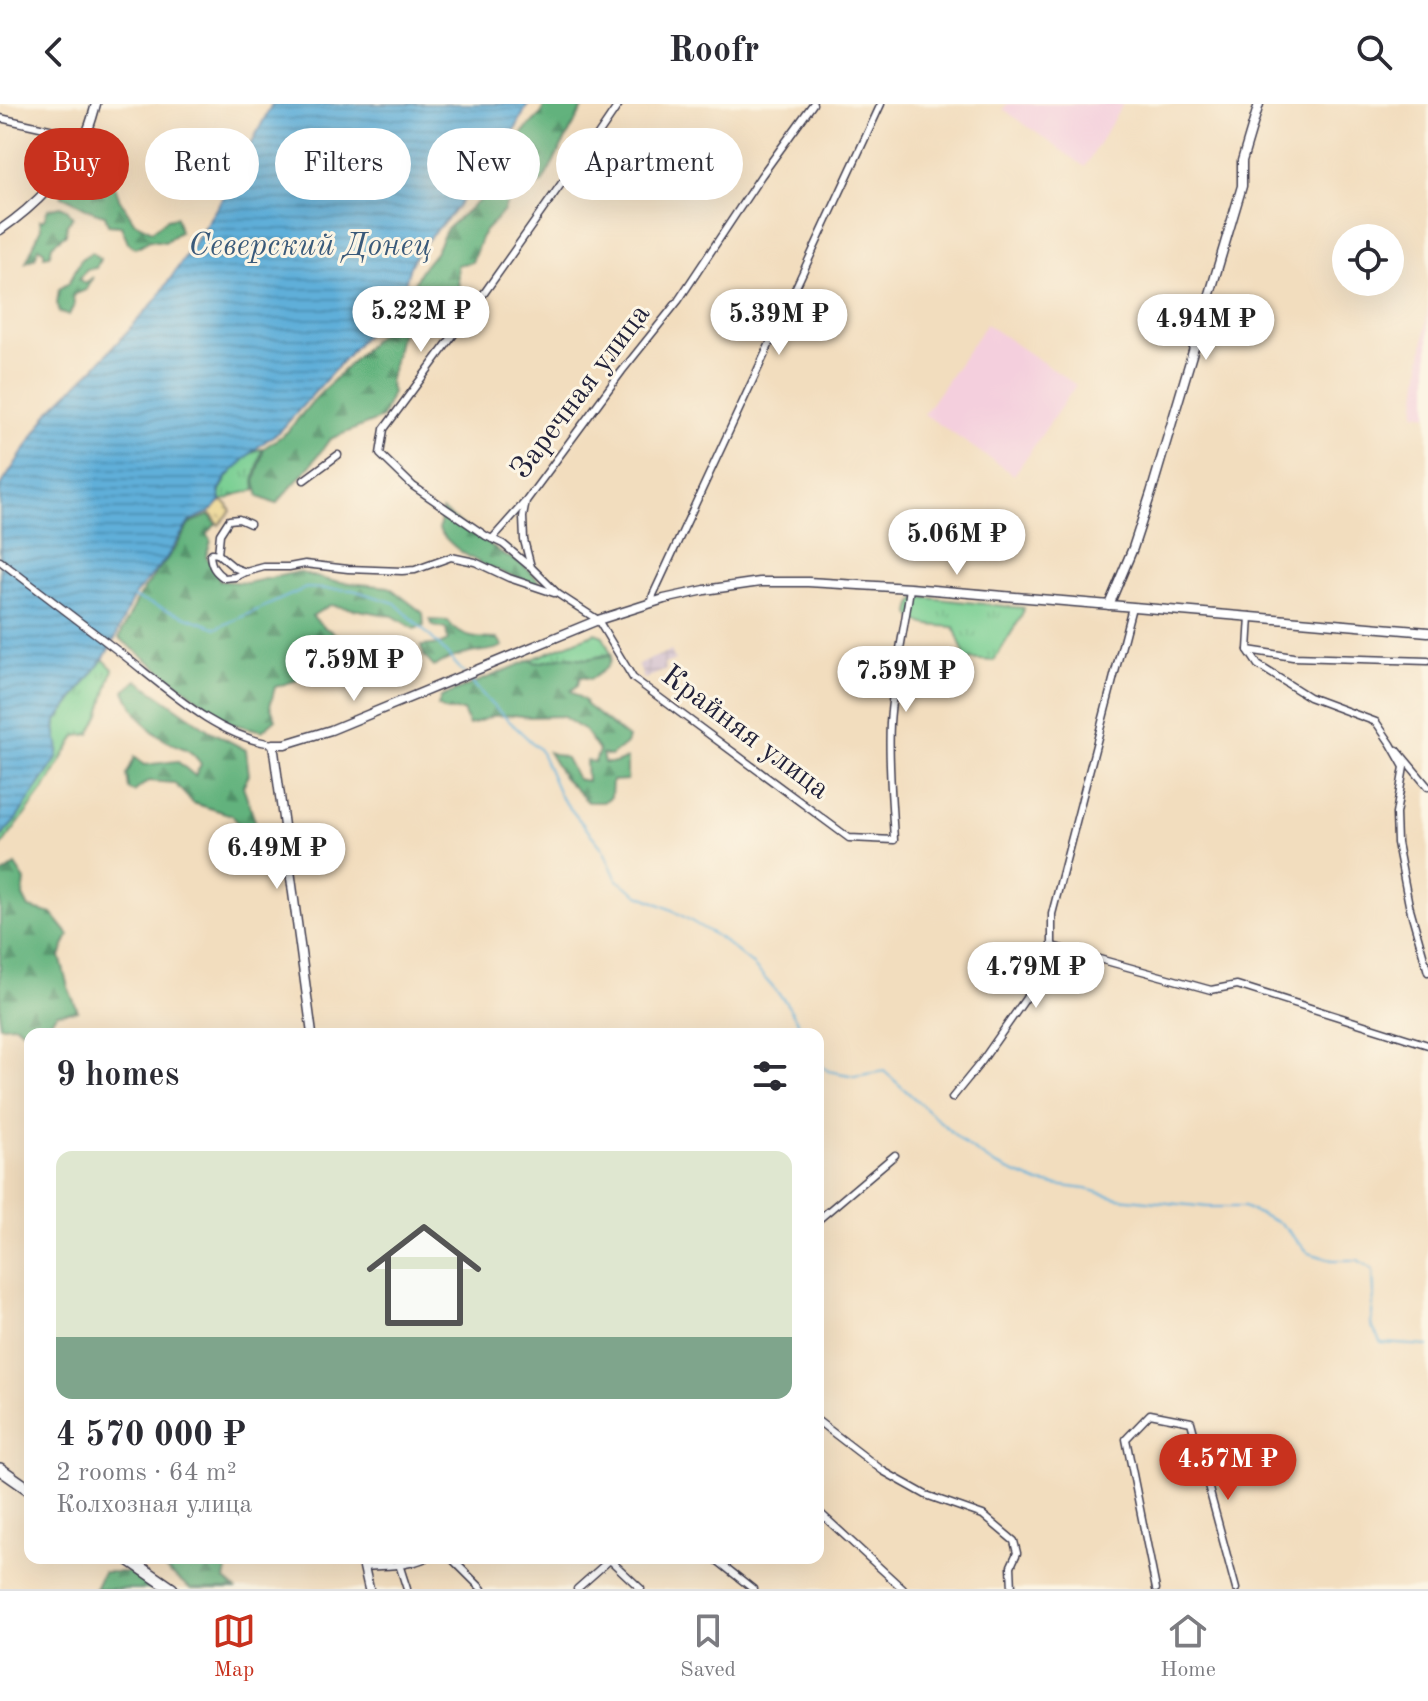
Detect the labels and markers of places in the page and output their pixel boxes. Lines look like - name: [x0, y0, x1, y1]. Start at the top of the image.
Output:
- pin: 5.22M ₽: [347, 286, 495, 354]
- pin: 5.39M ₽: [705, 289, 853, 357]
- pin: 4.94M ₽: [1132, 294, 1280, 362]
- pin: 5.06M ₽: [883, 509, 1031, 577]
- pin: 7.59M ₽: [280, 635, 428, 703]
- pin: 7.59M ₽: [832, 646, 980, 714]
- pin: 6.49M ₽: [203, 823, 351, 891]
- pin: 4.79M ₽: [962, 942, 1110, 1010]
- pin: 4.57M ₽: [1154, 1434, 1302, 1502]

